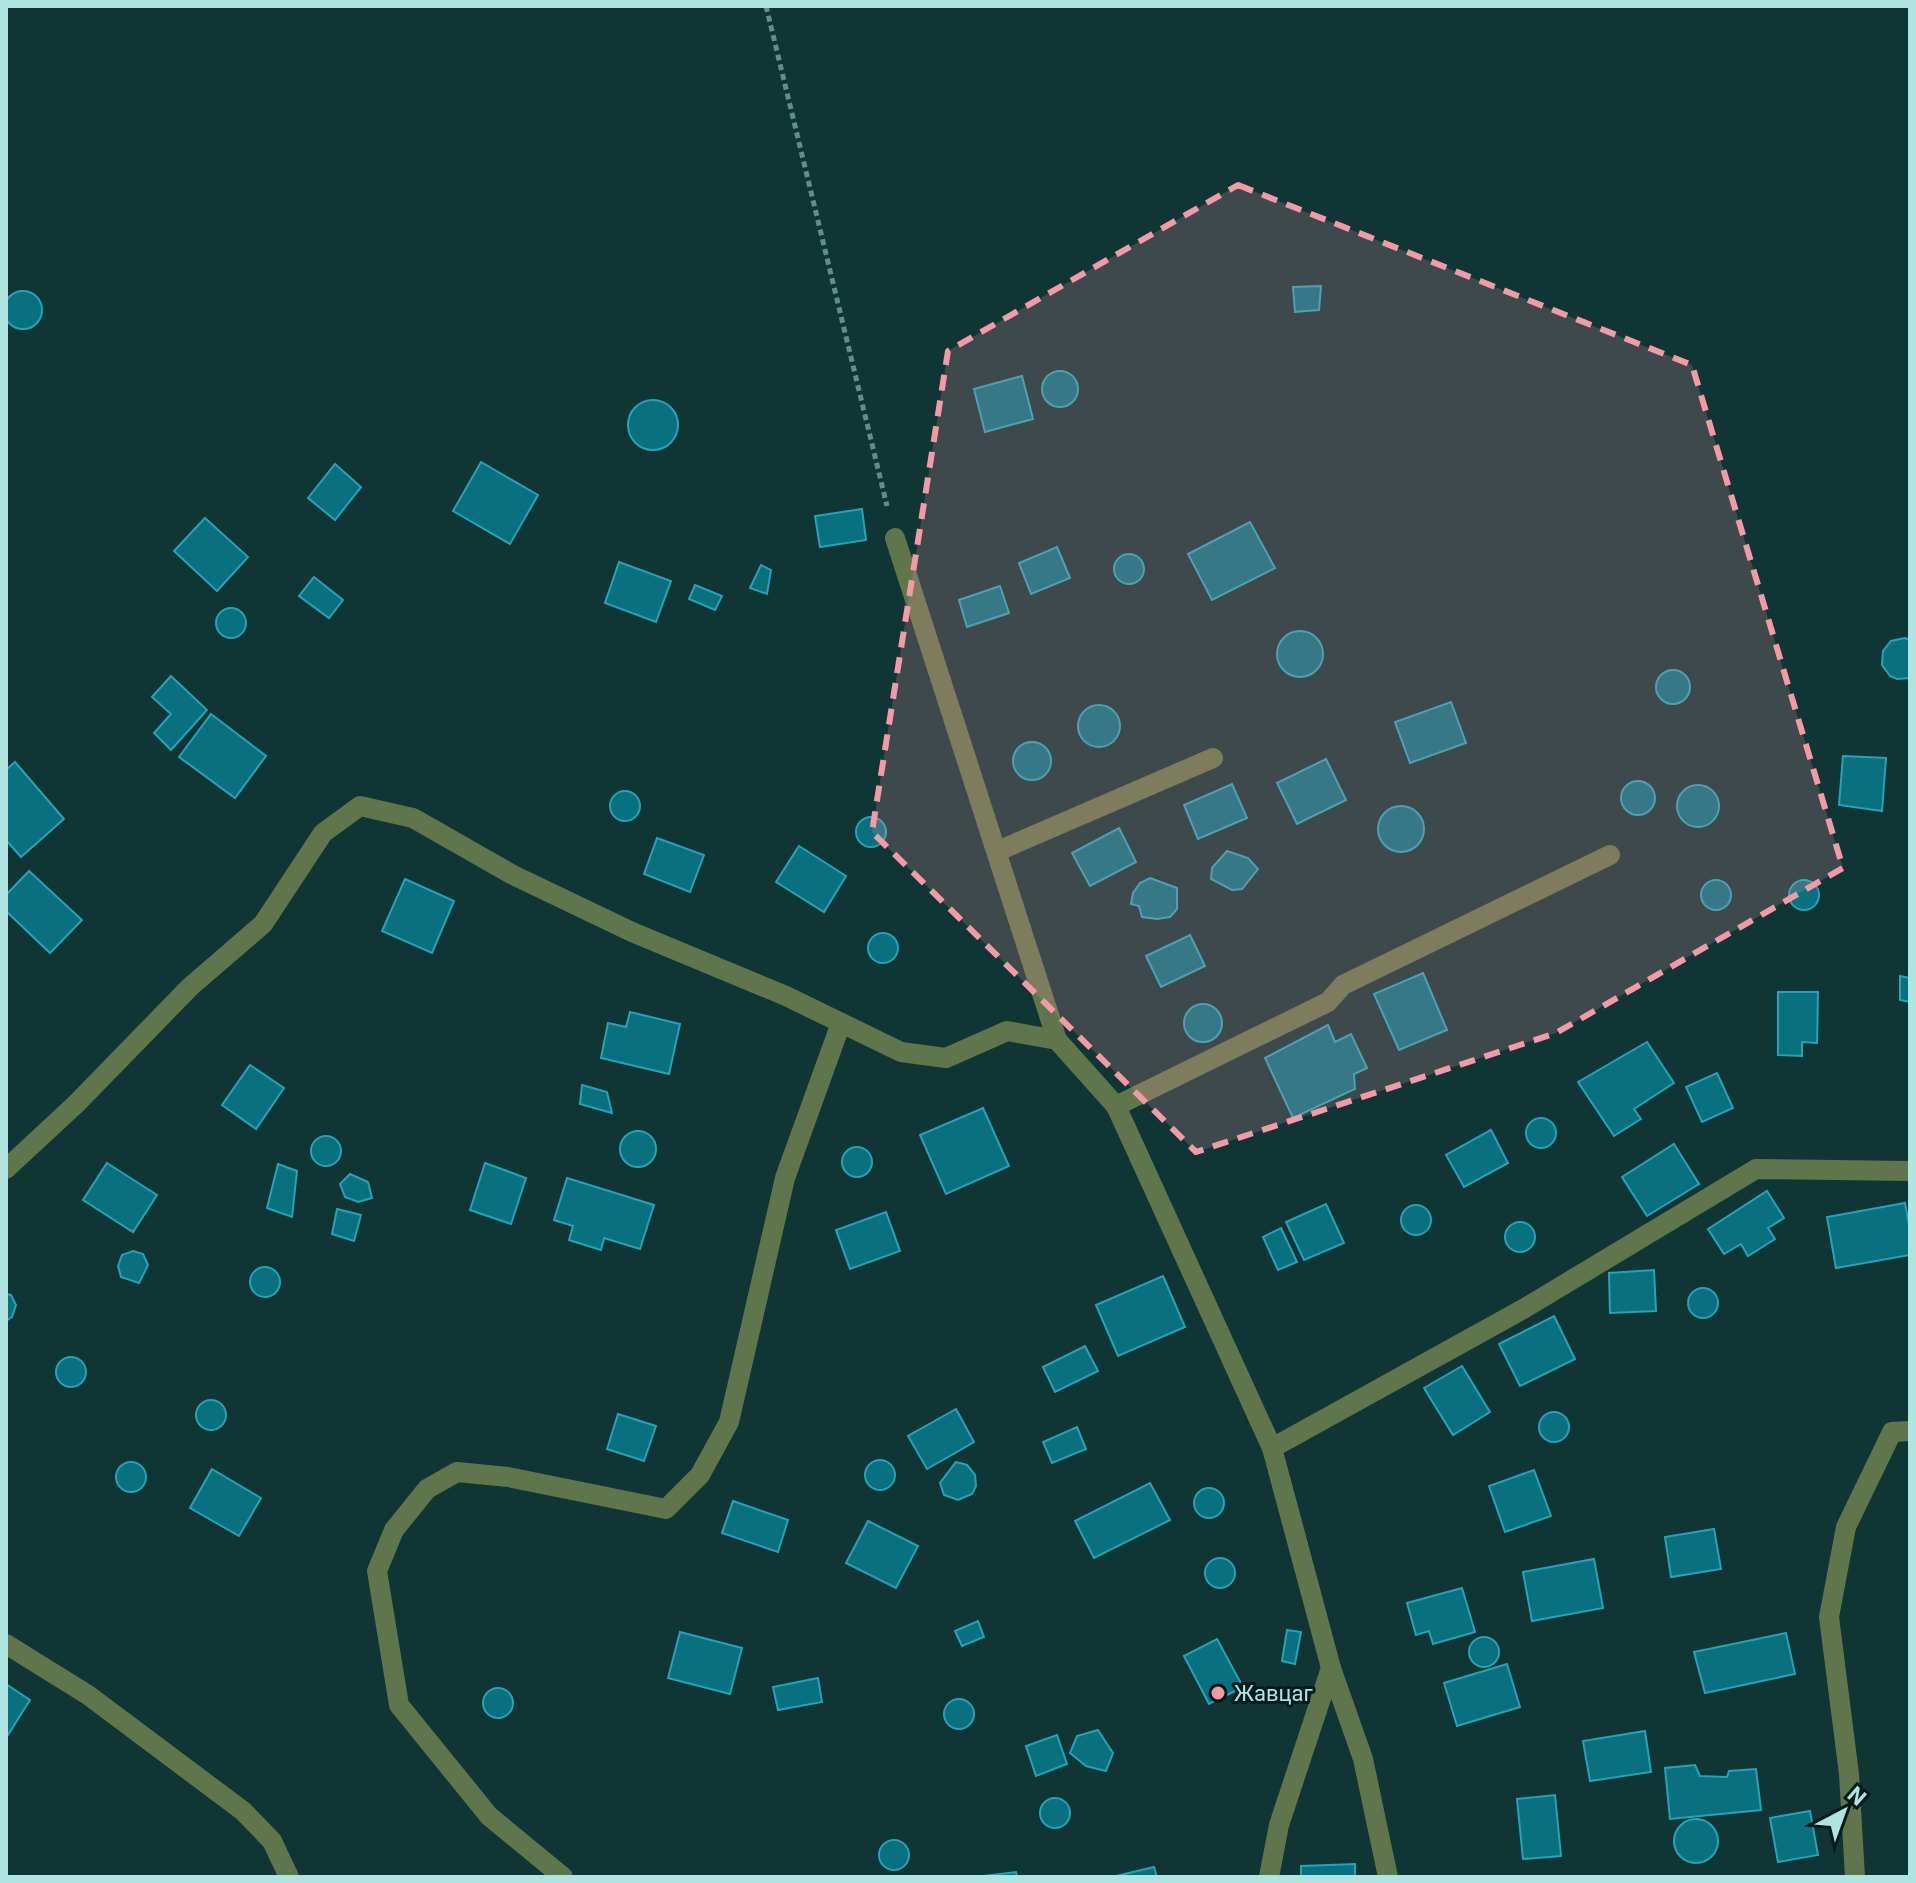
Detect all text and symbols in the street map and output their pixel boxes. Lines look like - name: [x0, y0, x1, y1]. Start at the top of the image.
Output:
- place label: Жавцаг: [1234, 1681, 1314, 1706]
- marker: Жавцаг: [1209, 1684, 1227, 1702]
- north arrow: [1804, 1771, 1884, 1851]
- text: N: [1843, 1782, 1871, 1811]

